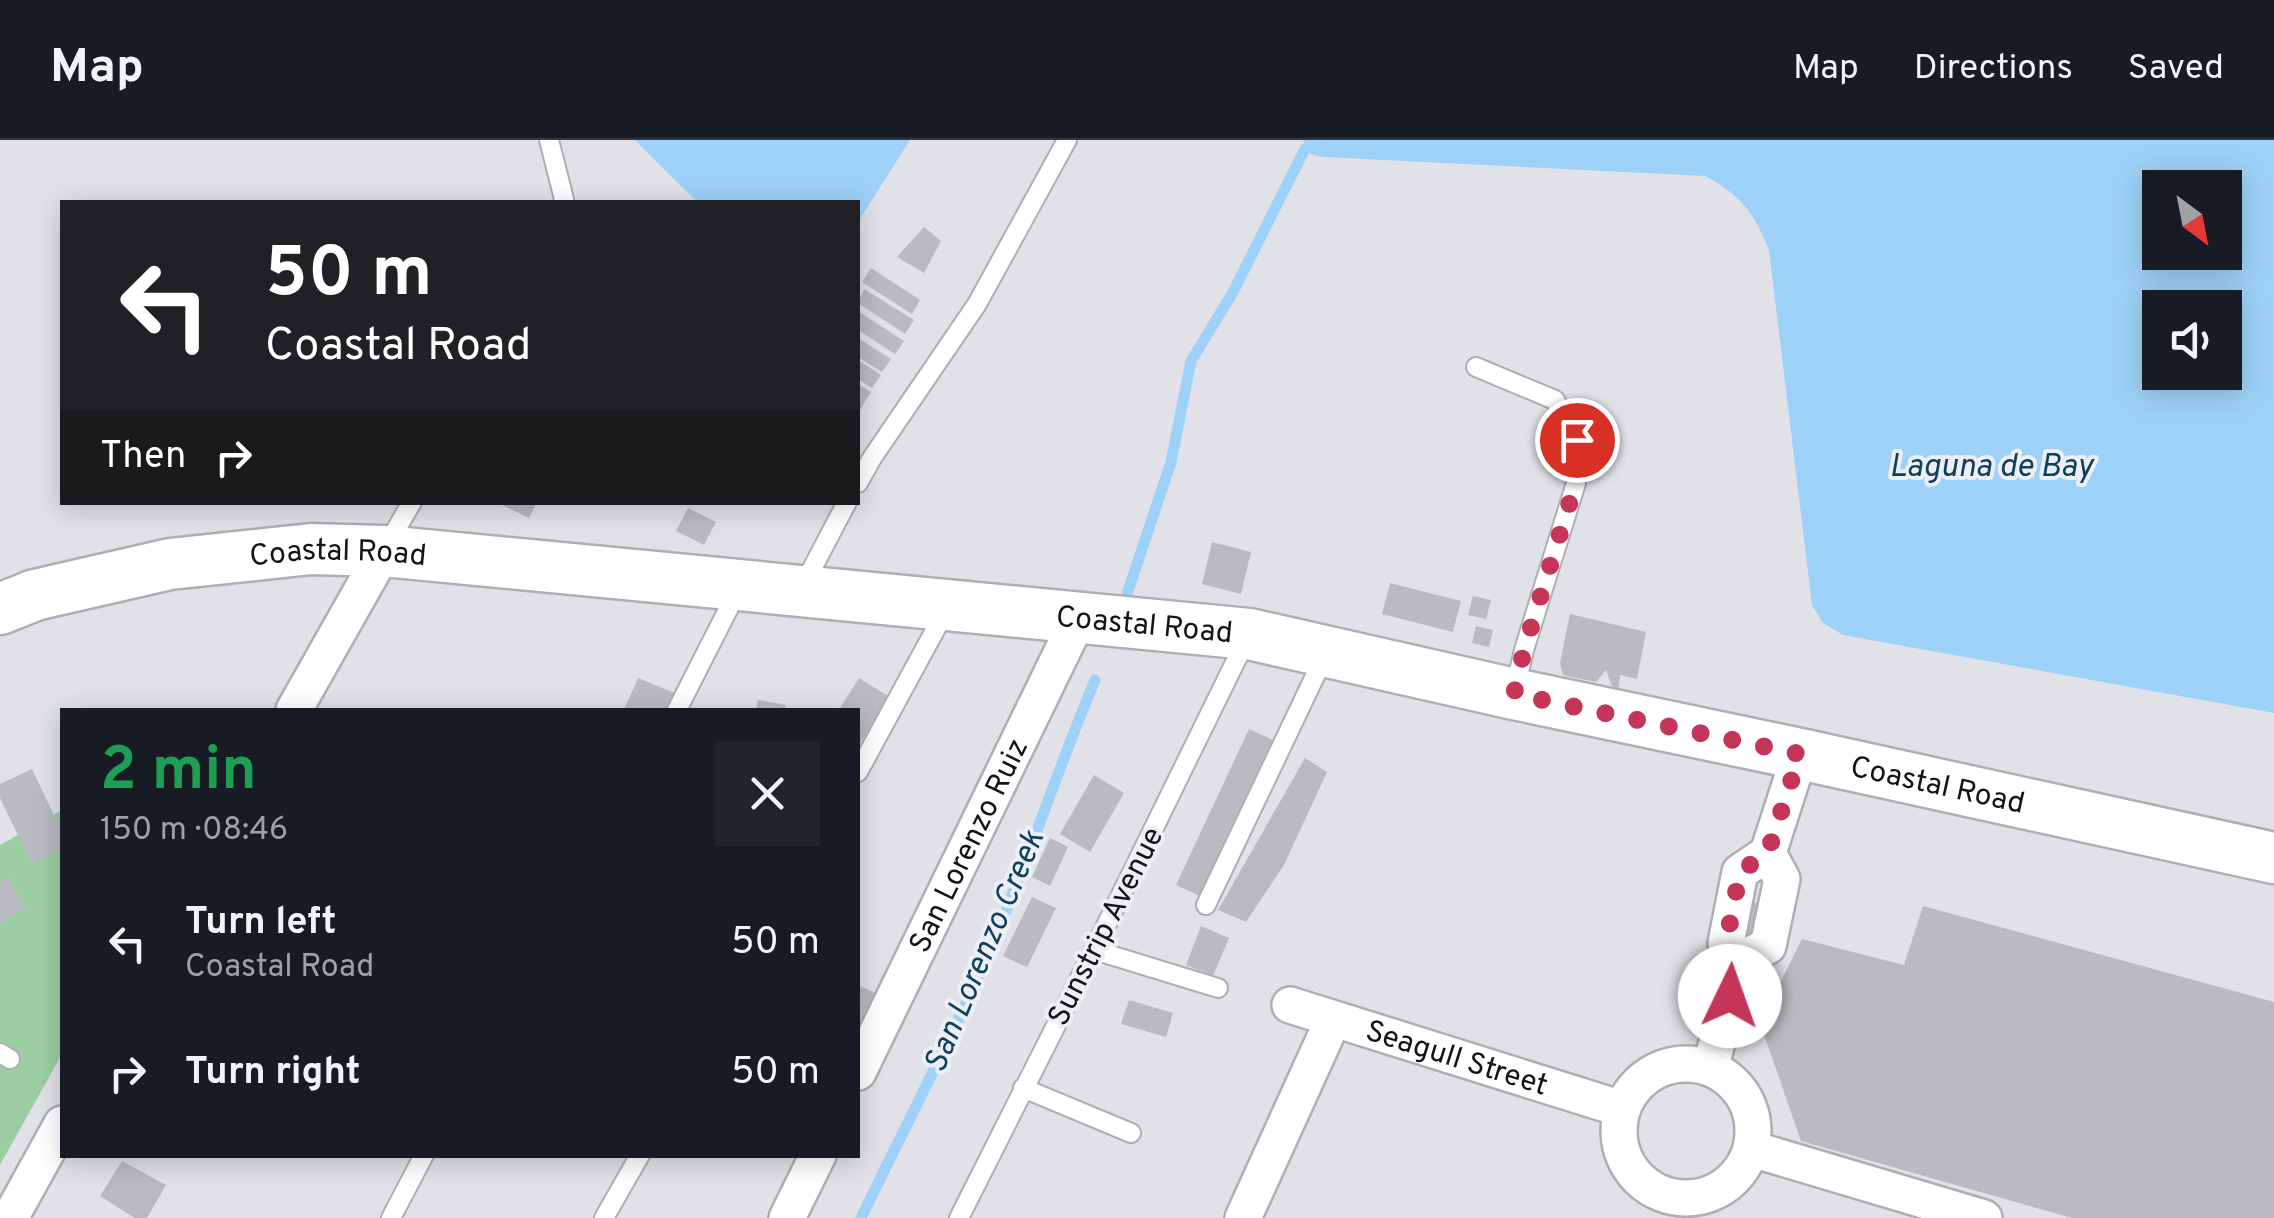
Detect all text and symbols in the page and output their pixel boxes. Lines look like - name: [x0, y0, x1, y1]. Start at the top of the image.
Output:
- text: Map: [50, 39, 144, 99]
- text: Map: [1793, 47, 1859, 91]
- text: Directions: [1914, 47, 2073, 91]
- text: Saved: [2128, 47, 2224, 91]
- north arrow: [2142, 170, 2242, 270]
- map controls: [2142, 170, 2242, 390]
- text: 50 m: [265, 232, 432, 321]
- icon: left: [100, 240, 230, 370]
- button: sound: [2142, 290, 2242, 390]
- text: Coastal Road: [265, 319, 531, 376]
- pin: [1535, 398, 1620, 483]
- icon: arrive: [1550, 413, 1605, 468]
- icon: right: [206, 430, 261, 485]
- text: Then: [100, 433, 186, 482]
- water label: Laguna de Bay: [1889, 448, 2095, 488]
- street label: Coastal Road: [248, 533, 428, 576]
- street label: Coastal Road: [1054, 600, 1234, 653]
- street label: San Lorenzo Ruiz: [903, 733, 1038, 960]
- text: 2 min: [100, 735, 257, 811]
- button: close: [715, 741, 820, 846]
- street label: Coastal Road: [1847, 750, 2028, 824]
- text: 150 m · 08:46: [100, 811, 288, 851]
- street label: Sunstrip Avenue: [1041, 822, 1173, 1033]
- water label: San Lorenzo Creek: [917, 824, 1055, 1079]
- text: Turn left: [185, 899, 337, 948]
- icon: left: [100, 916, 155, 971]
- text: 50 m: [731, 919, 820, 968]
- position arrow: [1678, 944, 1782, 1048]
- text: Coastal Road: [185, 948, 374, 988]
- street label: Seagull Street: [1361, 1014, 1552, 1106]
- icon: right: [100, 1046, 155, 1101]
- text: Turn right: [185, 1049, 360, 1098]
- text: 50 m: [731, 1049, 820, 1098]

